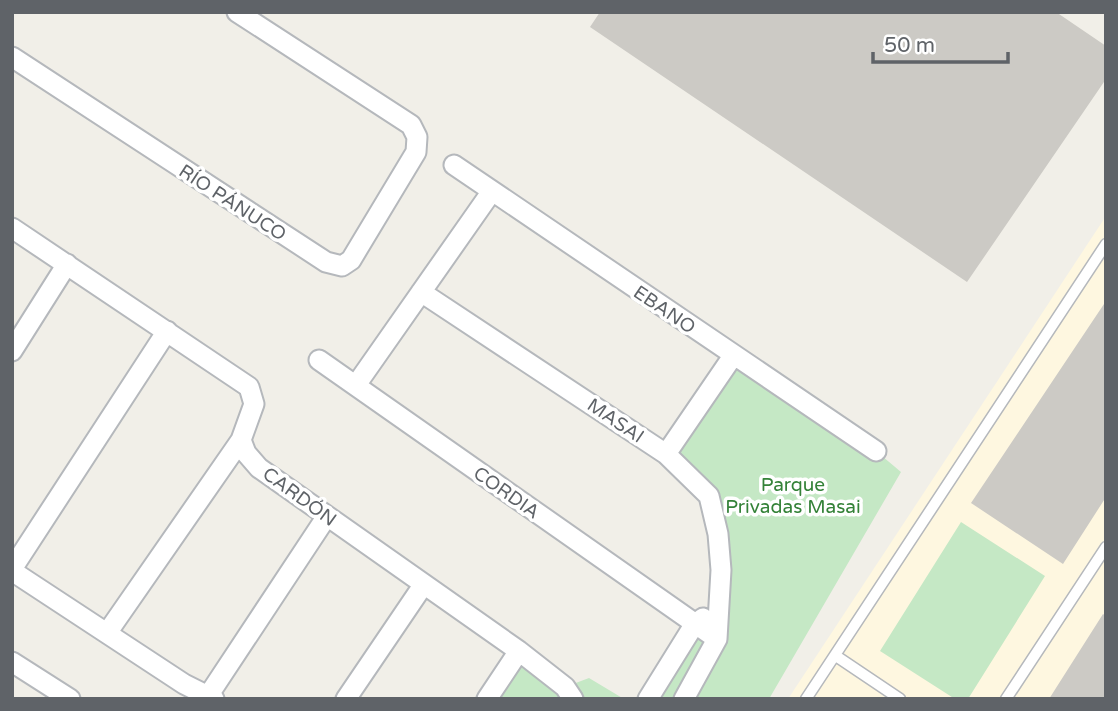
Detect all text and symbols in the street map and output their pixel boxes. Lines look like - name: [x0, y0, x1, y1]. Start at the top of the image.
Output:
- scale bar: [873, 21, 1008, 65]
- text: 50 m: [884, 33, 935, 58]
- street label: RÍO PÁNUCO: [175, 159, 291, 246]
- street label: EBANO: [629, 281, 700, 339]
- street label: MASAI: [583, 394, 648, 448]
- street label: CARDÓN: [258, 462, 341, 531]
- street label: CORDIA: [469, 462, 544, 524]
- park label: Parque Privadas Masai: [725, 474, 861, 518]

